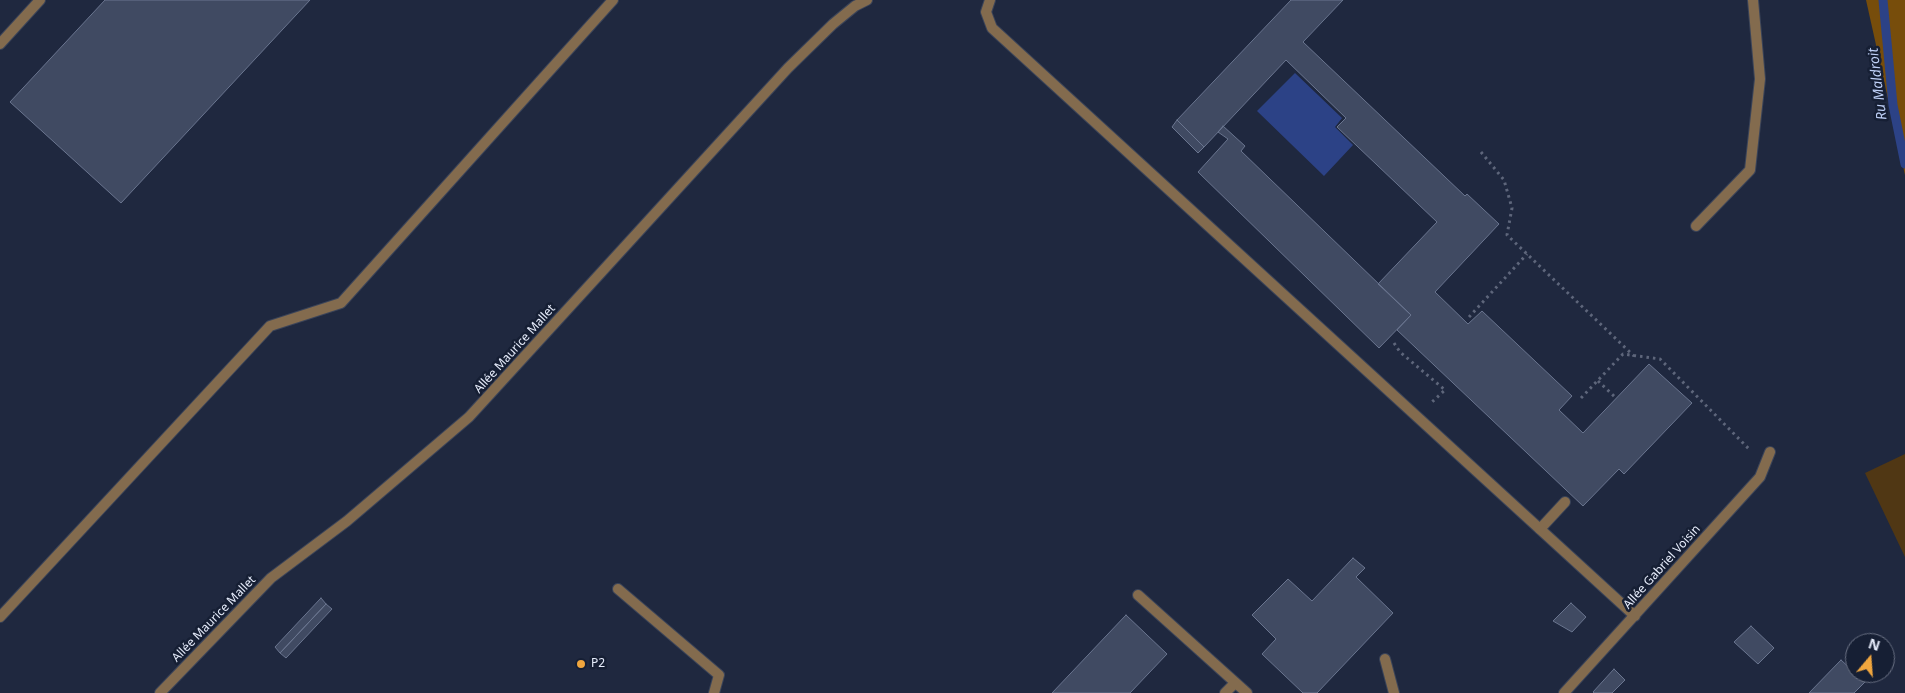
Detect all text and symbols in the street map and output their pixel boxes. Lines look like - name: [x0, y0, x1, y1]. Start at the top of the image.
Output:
- water label: Ru Maldroit: [1865, 47, 1891, 121]
- street label: Allée Maurice Mallet: [471, 302, 559, 396]
- street label: Allée Gabriel Voisin: [1621, 522, 1703, 612]
- street label: Allée Maurice Mallet: [169, 573, 259, 665]
- north arrow: [1845, 633, 1895, 683]
- text: N: [1866, 633, 1883, 655]
- place label: P2: [591, 657, 605, 671]
- marker: P2: [575, 658, 587, 670]

